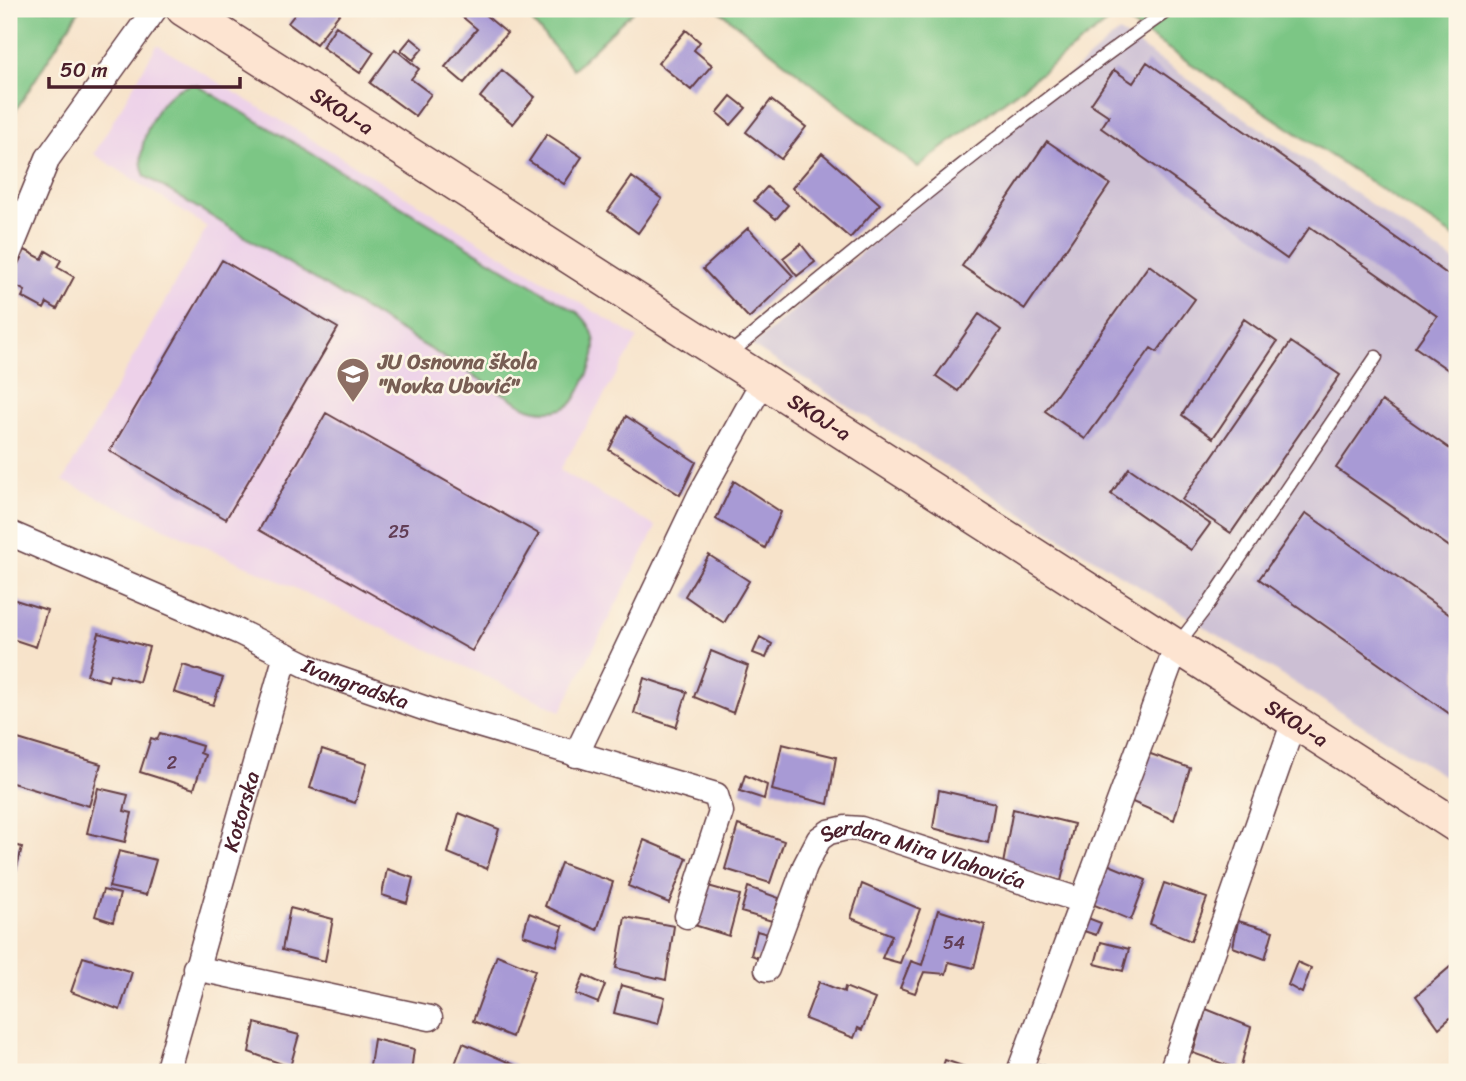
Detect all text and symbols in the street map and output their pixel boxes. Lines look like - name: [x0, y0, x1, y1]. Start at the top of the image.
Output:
- scale bar: [49, 46, 240, 90]
- text: 50 m: [60, 51, 108, 89]
- street label: SKOJ-a: [302, 76, 382, 146]
- place label: JU Osnovna škola "Novka Ubović": [377, 343, 538, 405]
- school or university icon: JU Osnovna škola "Novka Ubović": [334, 355, 372, 404]
- street label: SKOJ-a: [780, 382, 859, 452]
- house number: 25: [388, 516, 410, 548]
- street label: Ivangradska: [294, 646, 414, 721]
- street label: SKOJ-a: [1257, 688, 1337, 758]
- house number: 2: [167, 747, 177, 779]
- street label: Kotorska: [212, 766, 271, 856]
- street label: Serdara Mira Vlahovića: [810, 809, 1031, 900]
- house number: 54: [943, 927, 965, 959]

